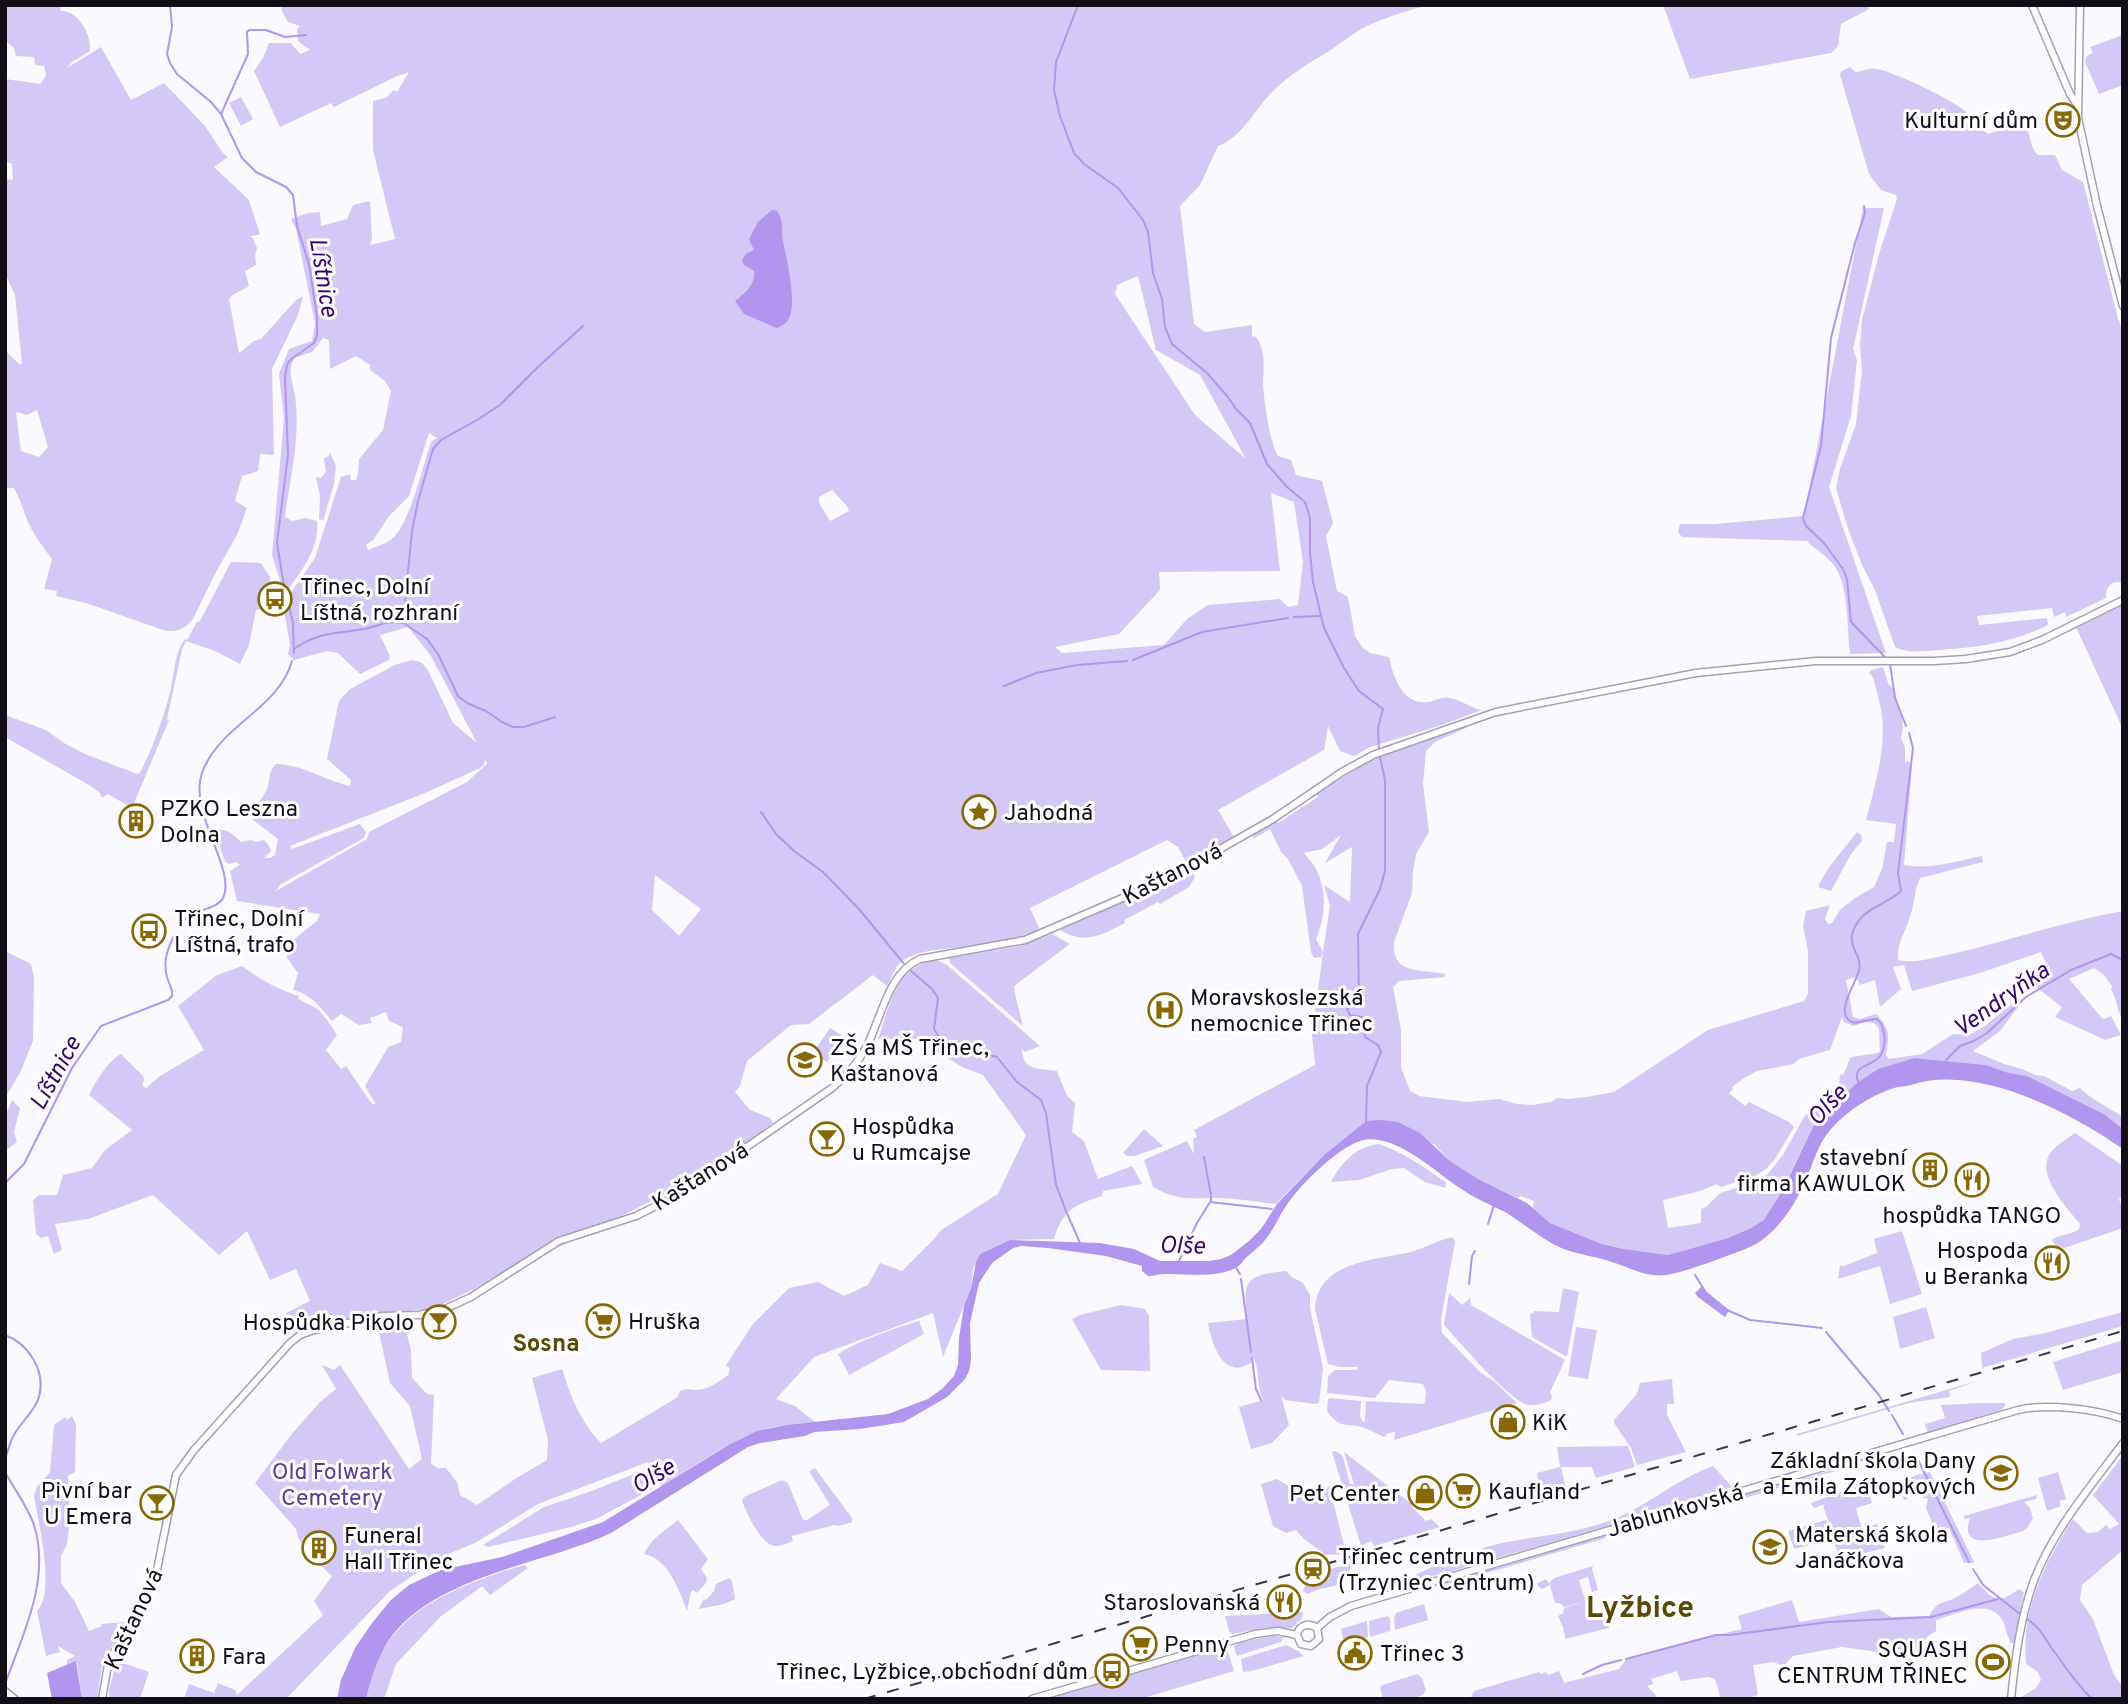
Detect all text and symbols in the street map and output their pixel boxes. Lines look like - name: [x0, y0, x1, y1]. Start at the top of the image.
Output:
- theatre icon: Kulturní dům: [2044, 101, 2082, 139]
- place label: Kulturní dům: [1904, 108, 2038, 137]
- water label: Líštnice: [301, 236, 343, 320]
- place label: Třinec, Dolní Líštná, rozhraní: [300, 574, 460, 629]
- bus stop icon: Třinec, Dolní Líštná, rozhraní: [256, 580, 294, 618]
- place icon: Jahodná: [960, 793, 998, 831]
- place label: PZKO Leszna Dolna: [160, 796, 298, 851]
- place label: Jahodná: [1004, 800, 1093, 829]
- building icon: PZKO Leszna Dolna: [117, 802, 155, 840]
- street label: Kaštanová: [1118, 838, 1228, 913]
- place label: Třinec, Dolní Líštná, trafo: [174, 906, 306, 961]
- bus stop icon: Třinec, Dolní Líštná, trafo: [130, 912, 168, 950]
- water label: Vendryňka: [1948, 956, 2056, 1045]
- place label: Moravskoslezská nemocnice Třinec: [1190, 985, 1373, 1040]
- hospital icon: Moravskoslezská nemocnice Třinec: [1146, 991, 1184, 1029]
- water label: Líštnice: [24, 1031, 89, 1116]
- place label: ZŠ a MŠ Třinec, Kaštanová: [830, 1033, 989, 1090]
- school or university icon: ZŠ a MŠ Třinec, Kaštanová: [786, 1041, 824, 1079]
- water label: Olše: [1802, 1079, 1855, 1133]
- place label: Hospůdka u Rumcajse: [852, 1114, 971, 1169]
- bar icon: Hospůdka u Rumcajse: [808, 1120, 846, 1158]
- street label: Kaštanová: [648, 1137, 755, 1219]
- place label: stavební firma KAWULOK: [1737, 1145, 1908, 1200]
- building icon: stavební firma KAWULOK: [1911, 1151, 1949, 1189]
- restaurant icon: hospůdka TANGO: [1953, 1161, 1991, 1199]
- place label: hospůdka TANGO: [1883, 1203, 2061, 1232]
- water label: Olše: [1159, 1231, 1206, 1263]
- place label: Hospoda u Beranka: [1924, 1238, 2028, 1293]
- restaurant icon: Hospoda u Beranka: [2033, 1244, 2071, 1282]
- supermarket icon: Hruška: [584, 1302, 622, 1340]
- bar icon: Hospůdka Pikolo: [420, 1303, 458, 1341]
- place label: Hruška: [628, 1309, 700, 1338]
- place label: Hospůdka Pikolo: [243, 1310, 414, 1339]
- district label: Sosna: [512, 1330, 580, 1360]
- shop icon: KiK: [1489, 1403, 1527, 1441]
- place label: KiK: [1532, 1410, 1568, 1439]
- place label: Základní škola Dany a Emila Zátopkových: [1763, 1448, 1976, 1503]
- water label: Olše: [627, 1453, 682, 1502]
- school or university icon: Základní škola Dany a Emila Zátopkových: [1982, 1454, 2020, 1492]
- park label: Old Folwark Cemetery: [272, 1459, 392, 1514]
- supermarket icon: Kaufland: [1444, 1472, 1482, 1510]
- shop icon: Pet Center: [1406, 1474, 1444, 1512]
- place label: Pivní bar U Emera: [41, 1478, 132, 1533]
- place label: Kaufland: [1488, 1479, 1580, 1508]
- street label: Jablunkovská: [1604, 1479, 1747, 1546]
- place label: Pet Center: [1289, 1481, 1400, 1510]
- bar icon: Pivní bar U Emera: [138, 1484, 176, 1522]
- place label: Materská škola Janáčkova: [1795, 1522, 1948, 1577]
- place label: Funeral Hall Třinec: [344, 1523, 453, 1578]
- school or university icon: Materská škola Janáčkova: [1751, 1528, 1789, 1566]
- building icon: Funeral Hall Třinec: [300, 1529, 338, 1567]
- place label: Třinec centrum (Trzyniec Centrum): [1338, 1544, 1535, 1599]
- station icon: Třinec centrum (Trzyniec Centrum): [1294, 1550, 1332, 1588]
- street label: Kaštanová: [99, 1565, 171, 1675]
- restaurant icon: Staroslovanská: [1265, 1583, 1303, 1621]
- place label: Staroslovanská: [1103, 1590, 1260, 1619]
- district label: Lyžbice: [1586, 1591, 1694, 1628]
- supermarket icon: Penny: [1121, 1625, 1159, 1663]
- place label: Penny: [1164, 1632, 1229, 1661]
- public building icon: Třinec 3: [1336, 1634, 1374, 1672]
- building icon: Fara: [178, 1637, 216, 1675]
- place label: SQUASH CENTRUM TŘINEC: [1777, 1637, 1968, 1692]
- place label: Třinec 3: [1380, 1641, 1465, 1670]
- sports icon: SQUASH CENTRUM TŘINEC: [1974, 1643, 2012, 1681]
- place label: Fara: [222, 1644, 266, 1673]
- bus stop icon: Třinec, Lyžbice, obchodní dům: [1093, 1652, 1131, 1690]
- place label: Třinec, Lyžbice, obchodní dům: [776, 1659, 1088, 1688]

